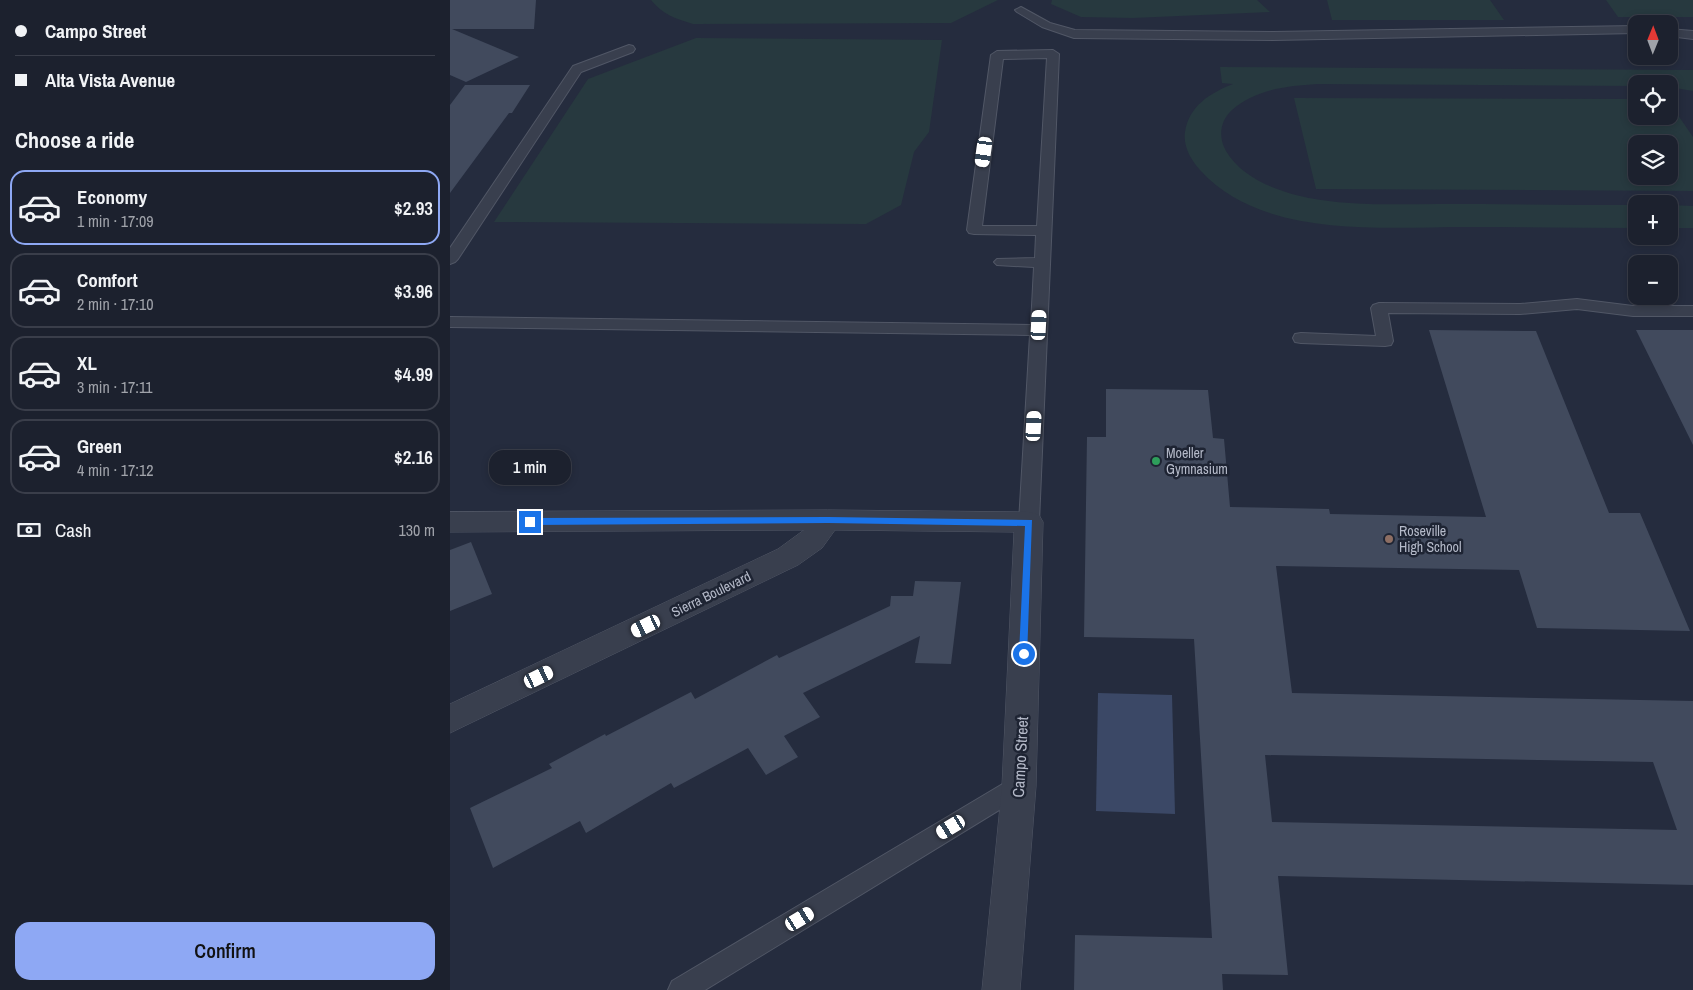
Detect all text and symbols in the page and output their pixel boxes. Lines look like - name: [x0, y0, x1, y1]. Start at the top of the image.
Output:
- north arrow: [1628, 15, 1678, 65]
- map controls: [1628, 15, 1678, 305]
- text: Campo Street: [45, 18, 146, 44]
- text: Alta Vista Avenue: [45, 67, 175, 93]
- button: locate: [1628, 75, 1678, 125]
- text: Choose a ride: [15, 125, 134, 155]
- button: layers: [1628, 135, 1678, 185]
- car: [974, 136, 993, 168]
- text: Economy: [77, 184, 147, 210]
- icon: car: [17, 185, 62, 230]
- text: $2.93: [394, 195, 433, 221]
- button: +: [1628, 195, 1678, 245]
- text: 1 min · 17:09: [77, 210, 154, 232]
- button: −: [1628, 255, 1678, 305]
- text: Comfort: [77, 267, 138, 293]
- icon: car: [17, 268, 62, 313]
- text: $3.96: [394, 278, 433, 304]
- text: 2 min · 17:10: [77, 293, 154, 315]
- car: [1030, 310, 1047, 340]
- text: XL: [77, 350, 97, 376]
- icon: car: [17, 351, 62, 396]
- text: $4.99: [394, 361, 433, 387]
- text: 3 min · 17:11: [77, 376, 153, 398]
- car: [1025, 411, 1042, 441]
- text: Green: [77, 433, 122, 459]
- icon: car: [17, 434, 62, 479]
- text: $2.16: [394, 444, 433, 470]
- place label: Moeller Gymnasium: [1166, 444, 1228, 478]
- callout: 1 min: [489, 450, 571, 484]
- marker: Moeller Gymnasium: [1150, 455, 1162, 467]
- text: 1 min: [513, 456, 547, 478]
- text: 4 min · 17:12: [77, 459, 154, 481]
- route end: [519, 511, 541, 533]
- icon: cash: [15, 516, 43, 544]
- text: Cash: [55, 517, 91, 543]
- text: 130 m: [399, 519, 435, 541]
- place label: Roseville High School: [1399, 522, 1462, 556]
- marker: Roseville High School: [1383, 533, 1395, 545]
- street label: Sierra Boulevard: [668, 567, 754, 621]
- car: [629, 613, 662, 639]
- route start: [1013, 643, 1035, 665]
- car: [522, 664, 555, 690]
- street label: Campo Street: [1007, 716, 1033, 798]
- car: [934, 813, 967, 841]
- car: [783, 905, 816, 933]
- button: Confirm: [15, 922, 435, 980]

